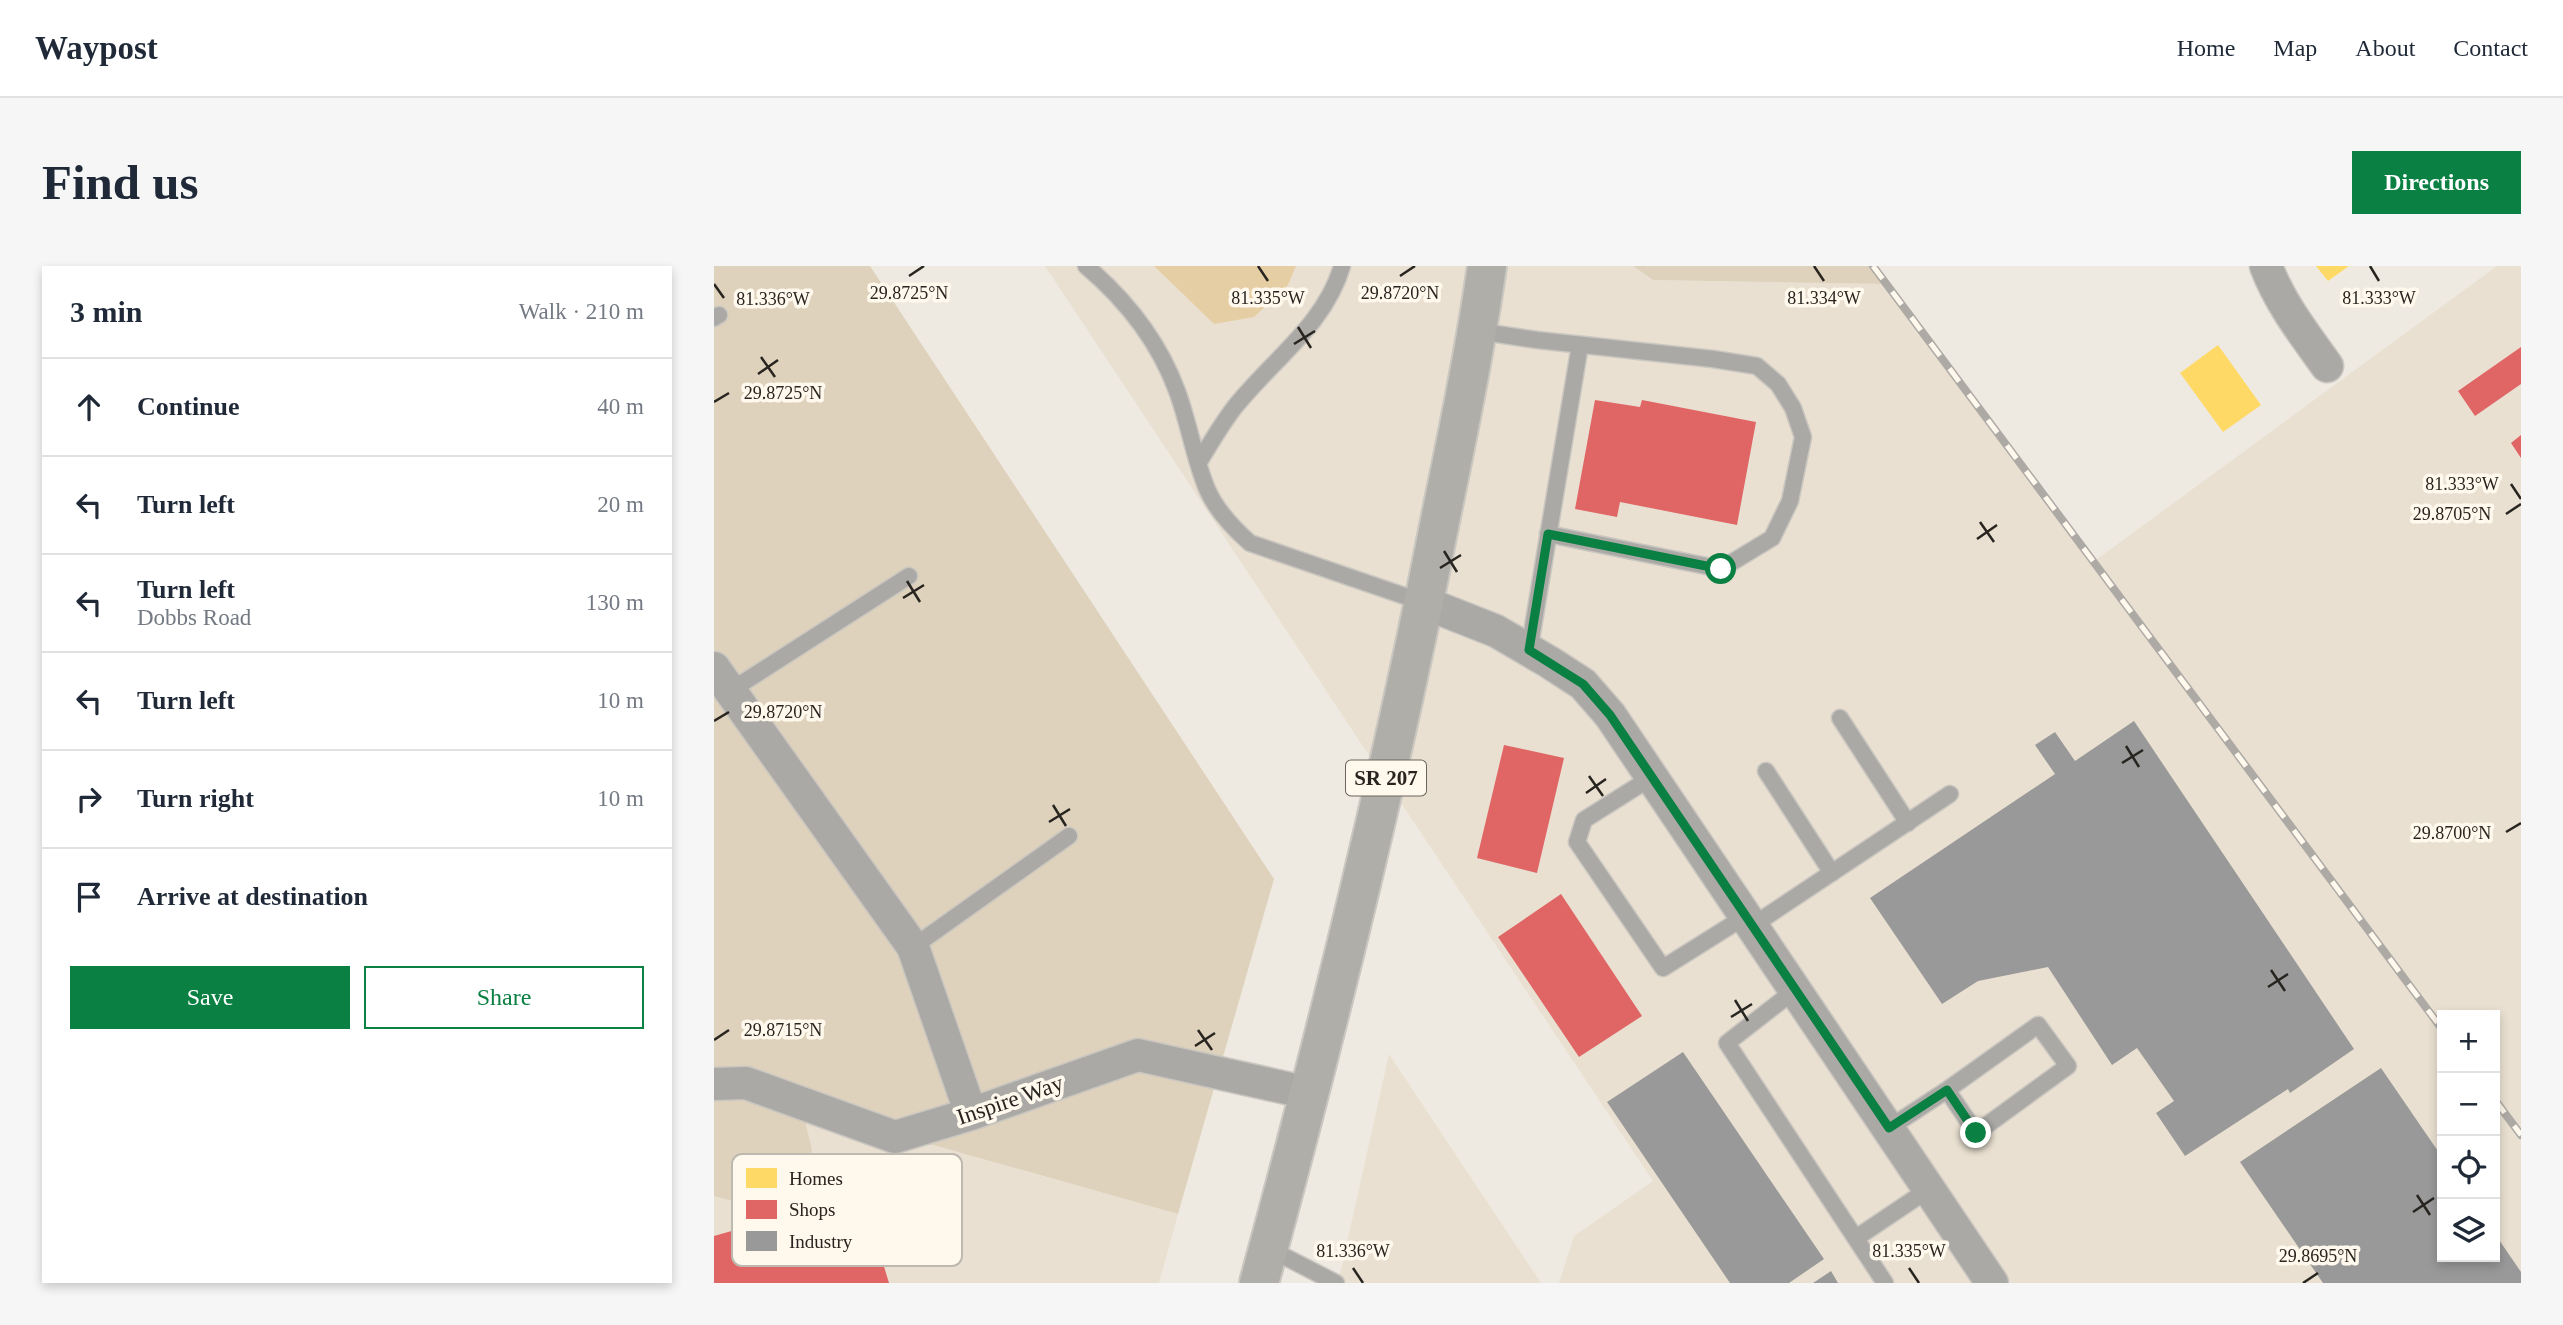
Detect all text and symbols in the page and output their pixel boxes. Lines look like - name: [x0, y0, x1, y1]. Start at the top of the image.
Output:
- text: Waypost: [35, 30, 158, 66]
- text: Home: [2177, 35, 2235, 61]
- text: Map: [2273, 35, 2317, 61]
- text: About: [2355, 35, 2415, 61]
- text: Contact: [2453, 35, 2528, 61]
- button: Directions: [2352, 151, 2521, 214]
- text: Find us: [42, 155, 199, 210]
- text: 29.8725°N: [870, 283, 948, 303]
- text: 29.8720°N: [1361, 283, 1439, 303]
- text: 81.335°W: [1231, 288, 1305, 308]
- text: 81.334°W: [1787, 288, 1861, 308]
- text: 81.333°W: [2342, 288, 2416, 308]
- text: 81.336°W: [736, 289, 810, 309]
- text: 3 min: [70, 295, 143, 328]
- text: Walk · 210 m: [519, 299, 644, 324]
- text: 29.8725°N: [744, 383, 822, 403]
- icon: ahead: [70, 388, 108, 426]
- text: Continue: [137, 392, 240, 421]
- text: 40 m: [597, 394, 644, 419]
- text: 81.333°W: [2425, 474, 2499, 494]
- icon: left: [70, 486, 108, 524]
- text: Turn left: [137, 490, 235, 519]
- text: 20 m: [597, 492, 644, 517]
- text: 29.8705°N: [2413, 504, 2491, 524]
- route start: [1705, 553, 1736, 584]
- text: Turn left: [137, 575, 235, 604]
- icon: left: [70, 584, 108, 622]
- text: 130 m: [586, 590, 644, 615]
- text: Dobbs Road: [137, 605, 251, 630]
- icon: left: [70, 682, 108, 720]
- text: Turn left: [137, 686, 235, 715]
- text: 10 m: [597, 688, 644, 713]
- text: 29.8720°N: [744, 702, 822, 722]
- road number: SR 207: [1346, 760, 1426, 796]
- icon: right: [70, 780, 108, 818]
- text: Turn right: [137, 784, 254, 813]
- text: 10 m: [597, 786, 644, 811]
- text: 29.8700°N: [2413, 823, 2491, 843]
- icon: arrive: [70, 878, 108, 916]
- text: Arrive at destination: [137, 882, 368, 911]
- button: Save: [70, 966, 350, 1029]
- button: Share: [364, 966, 644, 1029]
- map controls: [2437, 1010, 2500, 1262]
- button: +: [2437, 1010, 2500, 1073]
- text: 29.8715°N: [744, 1020, 822, 1040]
- street label: Inspire Way: [954, 1070, 1067, 1130]
- button: −: [2437, 1073, 2500, 1136]
- route end: [1960, 1117, 1991, 1148]
- button: locate: [2437, 1136, 2500, 1199]
- legend: [732, 1154, 962, 1266]
- text: Homes: [789, 1168, 843, 1189]
- text: Shops: [789, 1199, 835, 1220]
- button: layers: [2437, 1199, 2500, 1262]
- text: Industry: [789, 1231, 853, 1252]
- text: 81.336°W: [1316, 1241, 1390, 1261]
- text: 81.335°W: [1872, 1241, 1946, 1261]
- text: 29.8695°N: [2279, 1246, 2357, 1266]

